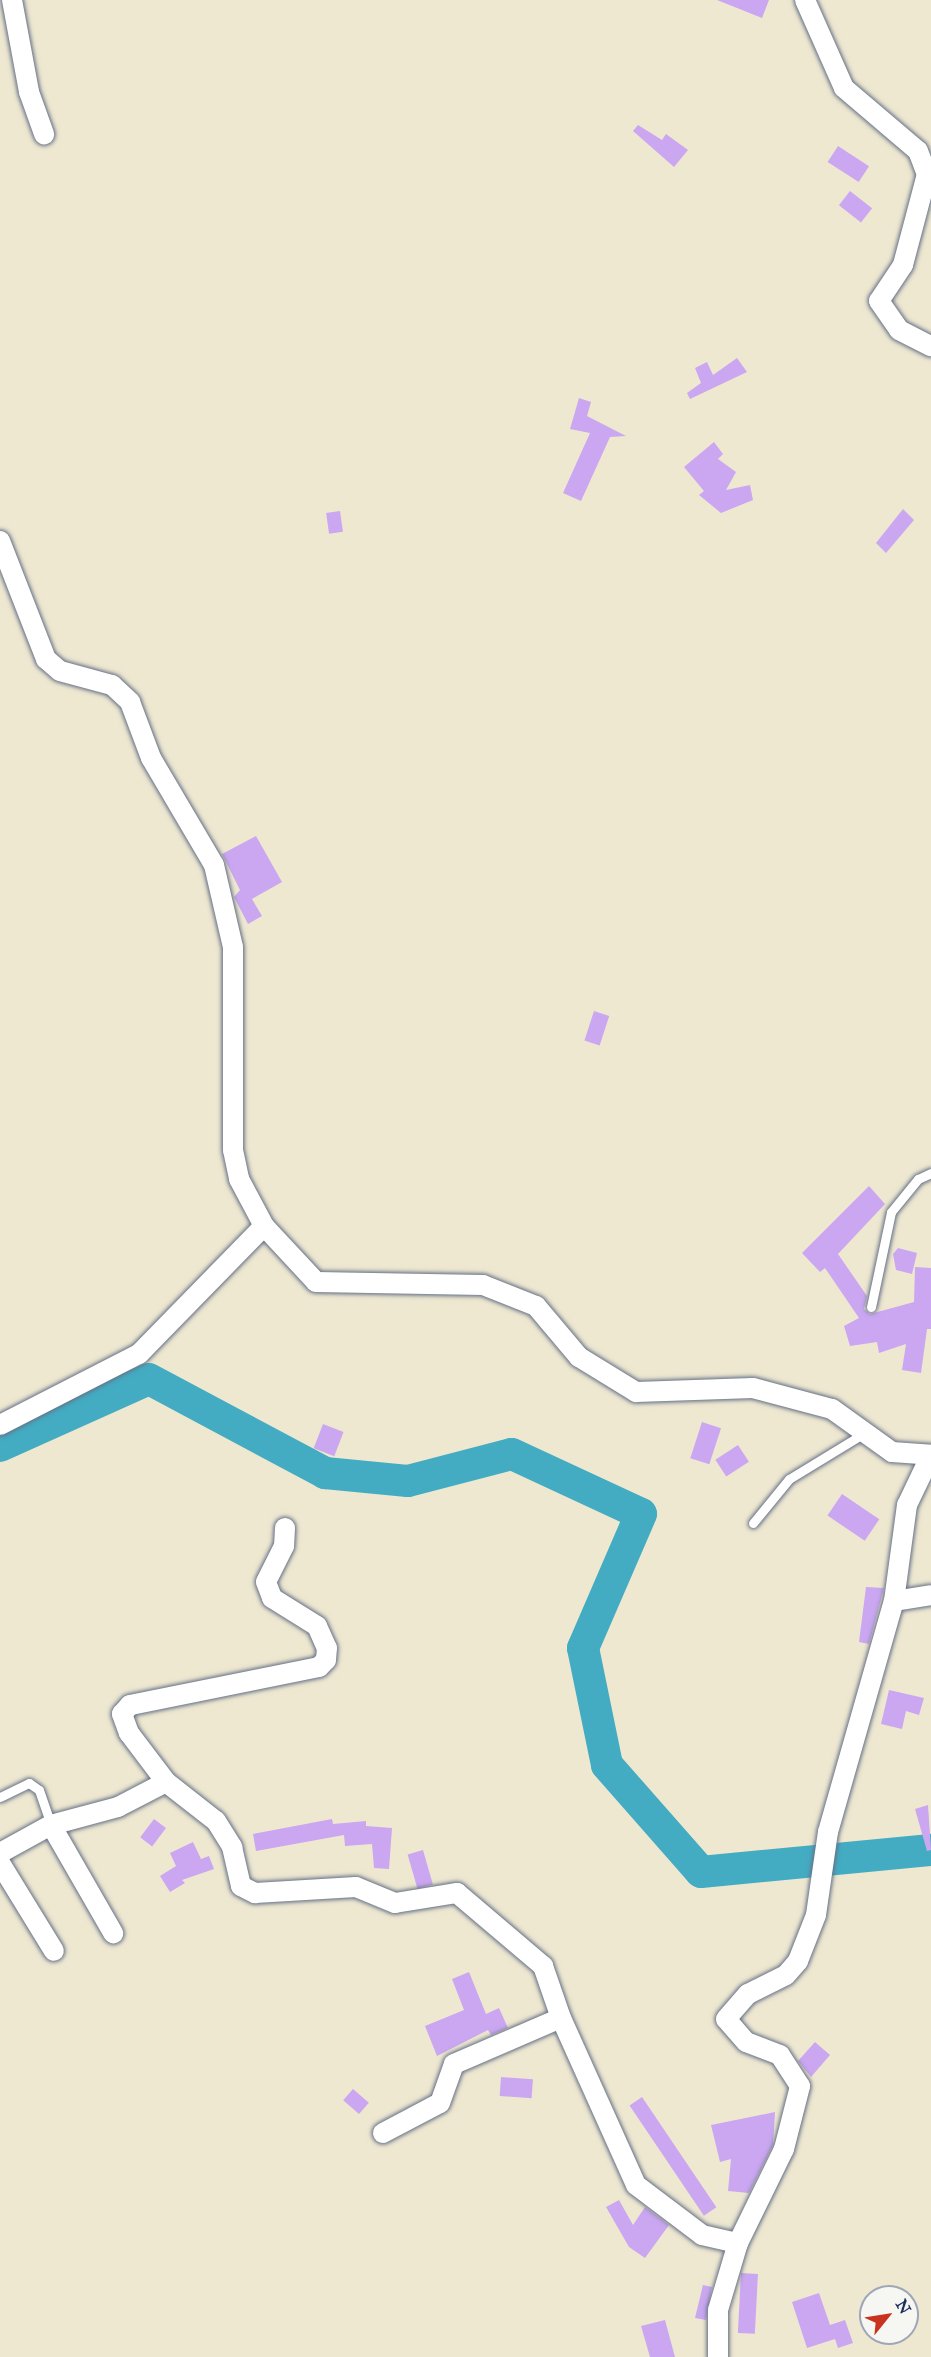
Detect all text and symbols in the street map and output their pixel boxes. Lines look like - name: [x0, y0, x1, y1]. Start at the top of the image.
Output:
- north arrow: [859, 2285, 919, 2345]
- text: N: [892, 2296, 915, 2317]

